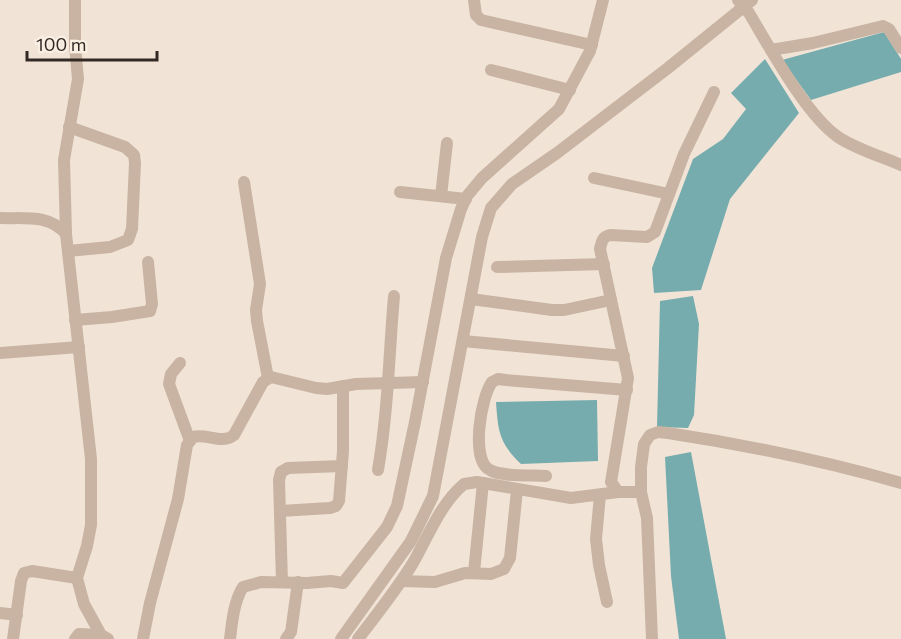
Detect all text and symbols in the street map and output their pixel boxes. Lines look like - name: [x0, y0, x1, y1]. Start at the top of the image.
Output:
- scale bar: [27, 24, 158, 62]
- text: 100 m: [36, 33, 86, 55]

